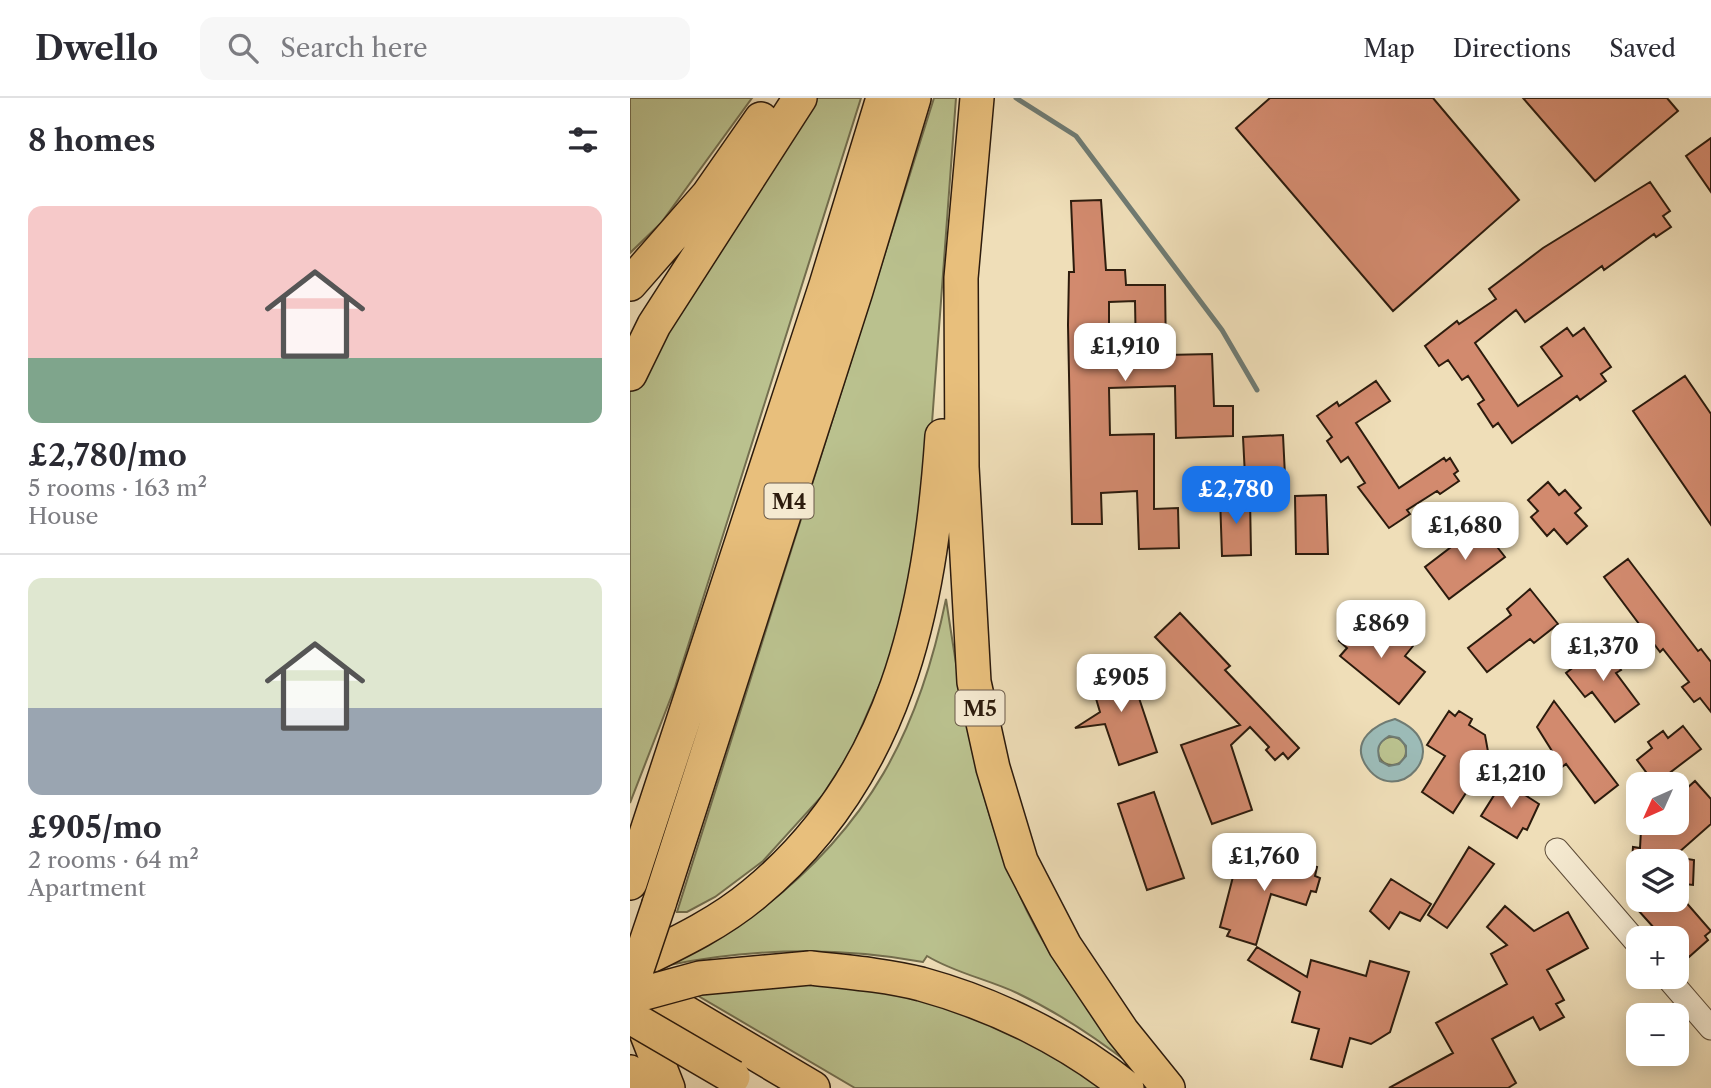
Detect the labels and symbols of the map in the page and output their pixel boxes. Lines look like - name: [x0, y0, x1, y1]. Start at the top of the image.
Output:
- pin: £1,910: [1068, 324, 1182, 383]
- pin: £2,780: [1179, 466, 1293, 526]
- road number: M4: [764, 484, 814, 518]
- pin: £1,680: [1408, 503, 1522, 562]
- pin: £869: [1340, 601, 1422, 660]
- pin: £1,370: [1546, 624, 1660, 683]
- pin: £905: [1080, 654, 1162, 714]
- road number: M5: [956, 690, 1004, 726]
- pin: £1,210: [1454, 750, 1568, 810]
- north arrow: [1626, 772, 1689, 835]
- pin: £1,760: [1207, 834, 1321, 893]

